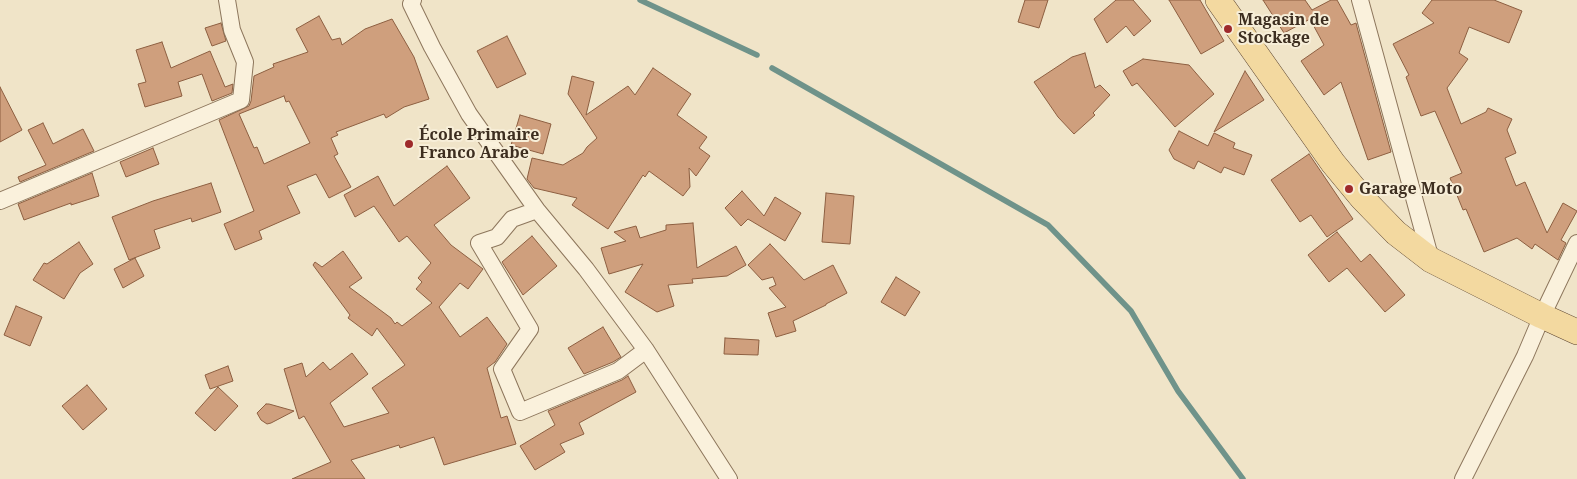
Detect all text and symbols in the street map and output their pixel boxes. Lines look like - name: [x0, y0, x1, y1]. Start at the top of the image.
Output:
- place label: Magasin de Stockage: [1238, 10, 1329, 48]
- marker: Magasin de Stockage: [1222, 23, 1234, 35]
- place label: École Primaire Franco Arabe: [419, 125, 539, 163]
- marker: École Primaire Franco Arabe: [403, 138, 415, 150]
- place label: Garage Moto: [1359, 179, 1462, 199]
- marker: Garage Moto: [1343, 183, 1355, 195]

